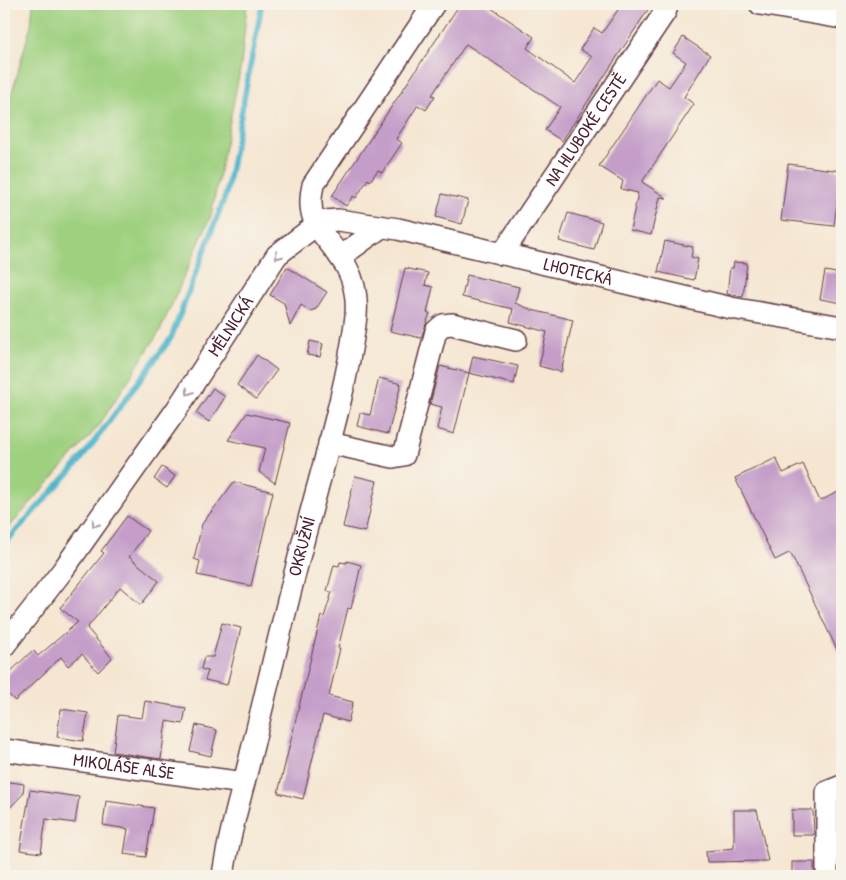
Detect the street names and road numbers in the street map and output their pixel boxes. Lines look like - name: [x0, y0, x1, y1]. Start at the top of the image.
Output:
- street label: NA HLUBOKÉ CESTĚ: [538, 68, 632, 191]
- street label: LHOTECKÁ: [541, 251, 615, 291]
- street label: MĚLNICKÁ: [201, 291, 259, 361]
- street label: OKRUŽNÍ: [282, 514, 321, 579]
- street label: MIKOLÁŠE ALŠE: [72, 747, 176, 785]

